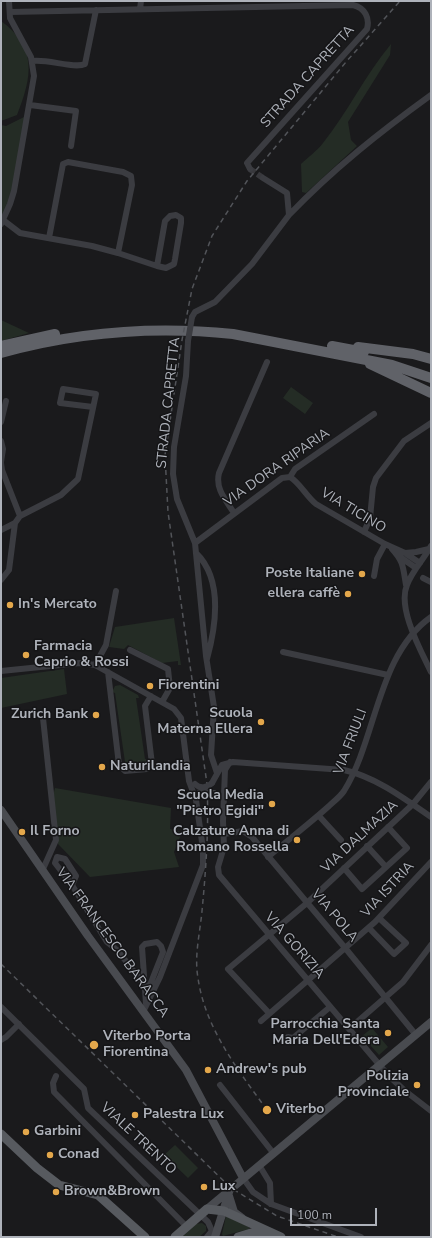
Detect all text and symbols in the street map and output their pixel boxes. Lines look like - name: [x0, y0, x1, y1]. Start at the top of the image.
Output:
- street label: STRADA CAPRETTA: [258, 22, 358, 132]
- street label: STRADA CAPRETTA: [154, 336, 184, 470]
- street label: VIA DORA RIPARIA: [221, 425, 333, 511]
- street label: VIA TICINO: [317, 485, 389, 537]
- place label: Poste Italiane: [265, 566, 354, 582]
- marker: Poste Italiane: [357, 569, 367, 579]
- place label: ellera caffè: [268, 586, 340, 602]
- marker: ellera caffè: [343, 589, 353, 599]
- place label: In's Mercato: [18, 597, 97, 613]
- marker: In's Mercato: [5, 600, 15, 610]
- place label: Farmacia Caprio & Rossi: [34, 639, 129, 672]
- marker: Farmacia Caprio & Rossi: [21, 650, 31, 660]
- place label: Fiorentini: [158, 678, 219, 694]
- marker: Fiorentini: [145, 681, 155, 691]
- place label: Scuola Materna Ellera: [157, 706, 253, 738]
- place label: Zurich Bank: [11, 707, 88, 723]
- street label: VIA FRIULI: [331, 707, 371, 777]
- marker: Zurich Bank: [91, 710, 101, 720]
- marker: Scuola Materna Ellera: [256, 717, 266, 727]
- place label: Naturilandia: [110, 759, 191, 775]
- marker: Naturilandia: [97, 762, 107, 772]
- place label: Scuola Media "Pietro Egidi": [176, 788, 264, 820]
- street label: VIA DALMAZIA: [318, 797, 402, 877]
- marker: Scuola Media "Pietro Egidi": [267, 799, 277, 809]
- place label: Il Forno: [30, 824, 80, 840]
- place label: Calzature Anna di Romano Rossella: [173, 824, 289, 856]
- marker: Il Forno: [17, 827, 27, 837]
- marker: Calzature Anna di Romano Rossella: [292, 835, 302, 845]
- street label: VIA ISTRIA: [358, 858, 418, 922]
- street label: VIA FRANCESCO BARACCA: [52, 865, 172, 1021]
- street label: VIA POLA: [307, 886, 361, 946]
- street label: VIA GORIZIA: [260, 909, 328, 983]
- place label: Parrocchia Santa Maria Dell'Edera: [271, 1017, 380, 1050]
- marker: Parrocchia Santa Maria Dell'Edera: [383, 1028, 393, 1038]
- place label: Viterbo Porta Fiorentina: [103, 1029, 191, 1062]
- marker: Viterbo Porta Fiorentina: [88, 1039, 100, 1051]
- place label: Andrew's pub: [216, 1062, 307, 1078]
- marker: Andrew's pub: [203, 1065, 213, 1075]
- place label: Polizia Provinciale: [338, 1069, 409, 1102]
- marker: Polizia Provinciale: [412, 1080, 422, 1090]
- street label: VIALE TRENTO: [97, 1100, 179, 1178]
- place label: Viterbo: [276, 1102, 324, 1118]
- marker: Viterbo: [261, 1104, 273, 1116]
- place label: Palestra Lux: [143, 1107, 224, 1123]
- marker: Palestra Lux: [130, 1110, 140, 1120]
- place label: Garbini: [34, 1124, 81, 1140]
- marker: Garbini: [21, 1127, 31, 1137]
- place label: Conad: [58, 1147, 99, 1163]
- marker: Conad: [45, 1150, 55, 1160]
- place label: Lux: [212, 1179, 235, 1195]
- marker: Lux: [199, 1182, 209, 1192]
- place label: Brown&Brown: [64, 1184, 160, 1200]
- marker: Brown&Brown: [51, 1187, 61, 1197]
- scale bar: [292, 1200, 379, 1226]
- text: 100 m: [297, 1207, 332, 1223]

